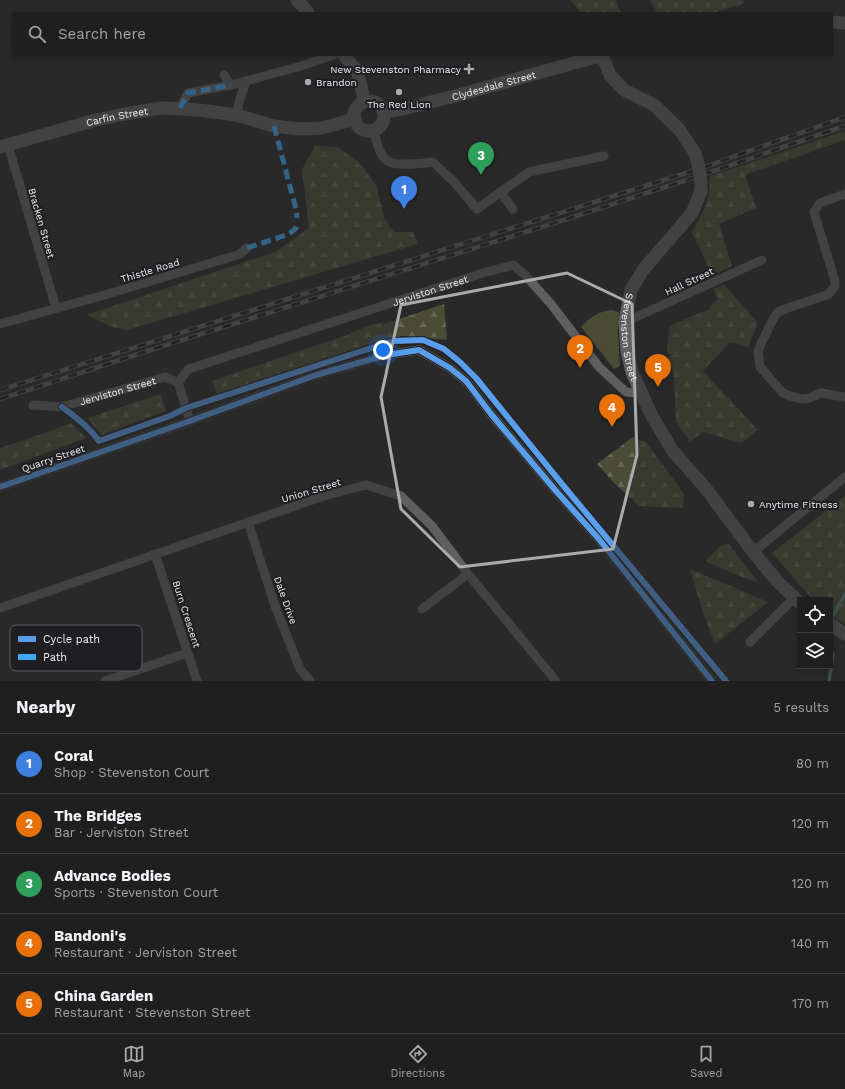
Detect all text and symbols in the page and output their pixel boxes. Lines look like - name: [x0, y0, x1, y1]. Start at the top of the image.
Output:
- search box: [12, 12, 833, 56]
- icon: search: [26, 23, 48, 45]
- text: Search here: [58, 25, 146, 43]
- place label: New Stevenston Pharmacy: [330, 64, 462, 75]
- marker: New Stevenston Pharmacy: [464, 64, 474, 74]
- street label: Clydesdale Street: [451, 69, 538, 103]
- marker: Brandon: [303, 77, 313, 87]
- place label: Brandon: [316, 77, 357, 88]
- marker: The Red Lion: [394, 87, 404, 97]
- place label: The Red Lion: [367, 99, 431, 110]
- street label: Carfin Street: [85, 105, 150, 129]
- pin: 3: [468, 142, 494, 175]
- pin: 1: [391, 176, 417, 209]
- street label: Bracken Street: [26, 187, 57, 260]
- street label: Thistle Road: [119, 256, 181, 285]
- street label: Hall Street: [663, 265, 716, 297]
- street label: Jerviston Street: [391, 273, 470, 308]
- street label: Stevenston Street: [619, 292, 641, 383]
- pin: 2: [567, 335, 593, 368]
- your location: [373, 340, 393, 360]
- pin: 5: [645, 354, 671, 387]
- street label: Jerviston Street: [78, 375, 158, 408]
- pin: 4: [599, 394, 625, 427]
- street label: Quarry Street: [20, 442, 87, 474]
- street label: Union Street: [280, 476, 343, 505]
- marker: Anytime Fitness: [746, 499, 756, 509]
- place label: Anytime Fitness: [759, 499, 838, 510]
- street label: Dale Drive: [272, 575, 299, 626]
- street label: Burn Crescent: [170, 579, 203, 650]
- map controls: [797, 597, 833, 669]
- button: locate: [797, 597, 833, 633]
- legend: [10, 625, 142, 671]
- text: Cycle path: [43, 633, 100, 646]
- button: layers: [797, 633, 833, 669]
- text: Path: [43, 651, 67, 664]
- text: Nearby: [16, 697, 75, 717]
- text: 5 results: [774, 700, 829, 715]
- text: Coral: [54, 747, 93, 765]
- text: 1: [26, 756, 32, 771]
- text: 80 m: [796, 756, 829, 771]
- text: Shop · Stevenston Court: [54, 765, 209, 780]
- text: The Bridges: [54, 807, 142, 825]
- text: 2: [25, 816, 33, 831]
- text: 120 m: [791, 816, 829, 831]
- text: Bar · Jerviston Street: [54, 825, 188, 840]
- text: Advance Bodies: [54, 867, 171, 885]
- text: 3: [25, 876, 33, 891]
- text: 120 m: [791, 876, 829, 891]
- text: Sports · Stevenston Court: [54, 885, 218, 900]
- text: Bandoni's: [54, 927, 126, 945]
- text: 4: [25, 936, 33, 951]
- text: 140 m: [791, 936, 829, 951]
- text: Restaurant · Jerviston Street: [54, 945, 237, 960]
- text: China Garden: [54, 987, 153, 1005]
- text: 5: [25, 996, 33, 1011]
- text: 170 m: [792, 996, 829, 1011]
- text: Restaurant · Stevenston Street: [54, 1005, 250, 1020]
- tab: Map: [123, 1043, 145, 1080]
- tab: Directions: [391, 1043, 445, 1080]
- tab: Saved: [690, 1043, 722, 1080]

